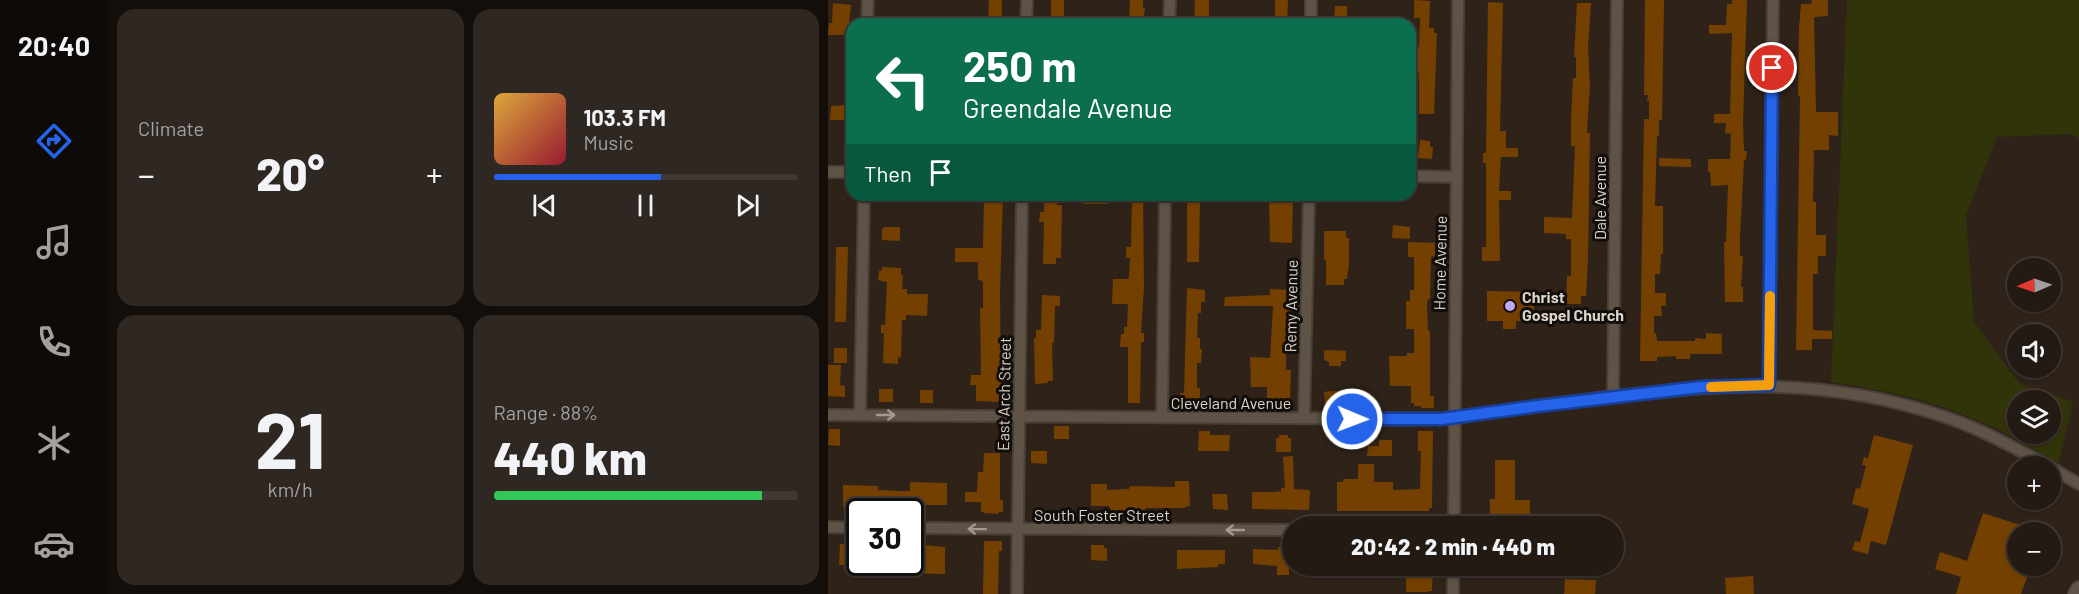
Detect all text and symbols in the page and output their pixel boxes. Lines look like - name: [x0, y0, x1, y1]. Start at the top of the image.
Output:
- text: 20:40: [18, 29, 90, 61]
- text: 250 m: [963, 40, 1077, 90]
- icon: left: [864, 42, 942, 120]
- pin: [1746, 42, 1797, 93]
- icon: arrive: [1755, 51, 1788, 84]
- text: Greendale Avenue: [963, 91, 1173, 123]
- text: 103.3 FM: [584, 104, 666, 130]
- text: Climate: [138, 116, 204, 140]
- icon: directions: [33, 120, 75, 162]
- text: Music: [584, 130, 634, 154]
- text: 20°: [256, 146, 324, 200]
- text: −: [138, 154, 155, 194]
- text: +: [426, 154, 443, 194]
- icon: arrive: [924, 156, 957, 189]
- street label: Dale Avenue: [1590, 156, 1609, 240]
- text: Then: [864, 160, 912, 186]
- icon: previous: [528, 189, 561, 222]
- icon: pause: [629, 189, 662, 222]
- icon: next: [731, 189, 764, 222]
- street label: Home Avenue: [1429, 215, 1450, 311]
- icon: music: [33, 221, 75, 263]
- north arrow: [2007, 258, 2061, 312]
- map controls: [2007, 258, 2061, 576]
- street label: Remy Avenue: [1280, 259, 1301, 353]
- place label: Christ Gospel Church: [1522, 287, 1624, 324]
- marker: Christ Gospel Church: [1503, 299, 1517, 313]
- icon: phone: [33, 321, 75, 363]
- button: sound: [2007, 324, 2061, 378]
- street label: East Arch Street: [993, 337, 1014, 451]
- position arrow: [1320, 387, 1384, 451]
- button: layers: [2007, 390, 2061, 444]
- text: 21: [255, 391, 326, 485]
- street label: Cleveland Avenue: [1171, 393, 1291, 412]
- text: Range · 88%: [494, 400, 598, 424]
- one-way arrow: [876, 409, 896, 421]
- icon: climate: [33, 422, 75, 464]
- text: 440 km: [494, 430, 647, 484]
- button: +: [2007, 456, 2061, 510]
- text: km/h: [268, 477, 313, 501]
- speed limit sign: 30: [846, 498, 924, 576]
- street label: South Foster Street: [1034, 505, 1170, 524]
- button: −: [2007, 522, 2061, 576]
- icon: car: [33, 523, 75, 565]
- one-way arrow: [967, 523, 987, 535]
- one-way arrow: [1225, 524, 1245, 536]
- text: 20:42 · 2 min · 440 m: [1351, 533, 1555, 559]

